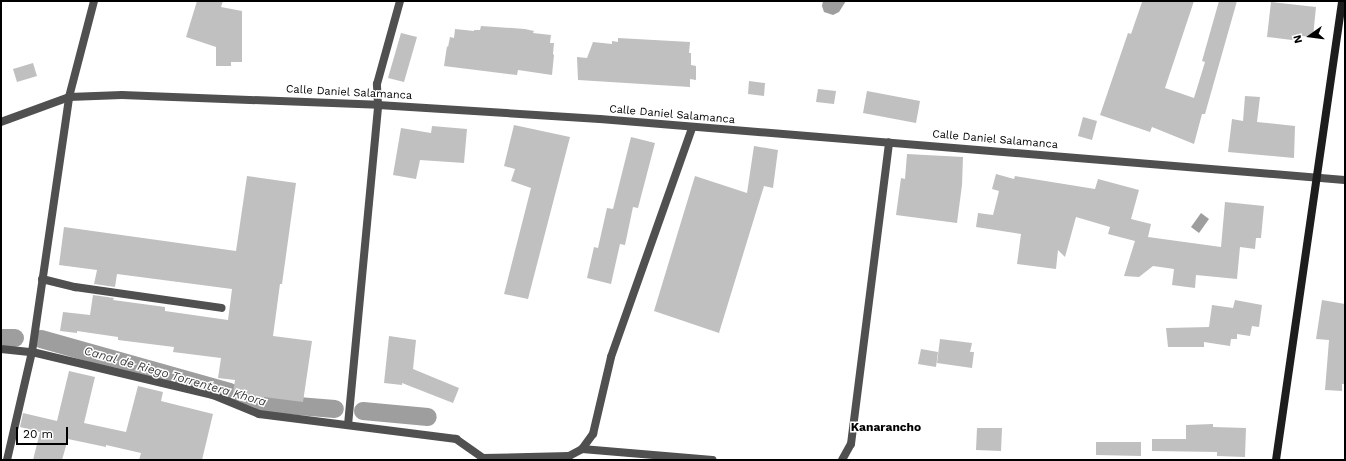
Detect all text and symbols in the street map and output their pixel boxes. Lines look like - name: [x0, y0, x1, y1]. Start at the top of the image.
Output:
- north arrow: [1290, 16, 1330, 56]
- text: N: [1291, 33, 1305, 45]
- street label: Calle Daniel Salamanca: [285, 83, 413, 103]
- street label: Calle Daniel Salamanca: [608, 103, 736, 127]
- street label: Calle Daniel Salamanca: [931, 128, 1059, 152]
- water label: Canal de Riego Torrentera Khora: [82, 344, 268, 410]
- scale bar: [18, 419, 70, 445]
- district label: Kanarancho: [851, 421, 921, 435]
- text: 20 m: [23, 427, 53, 441]

